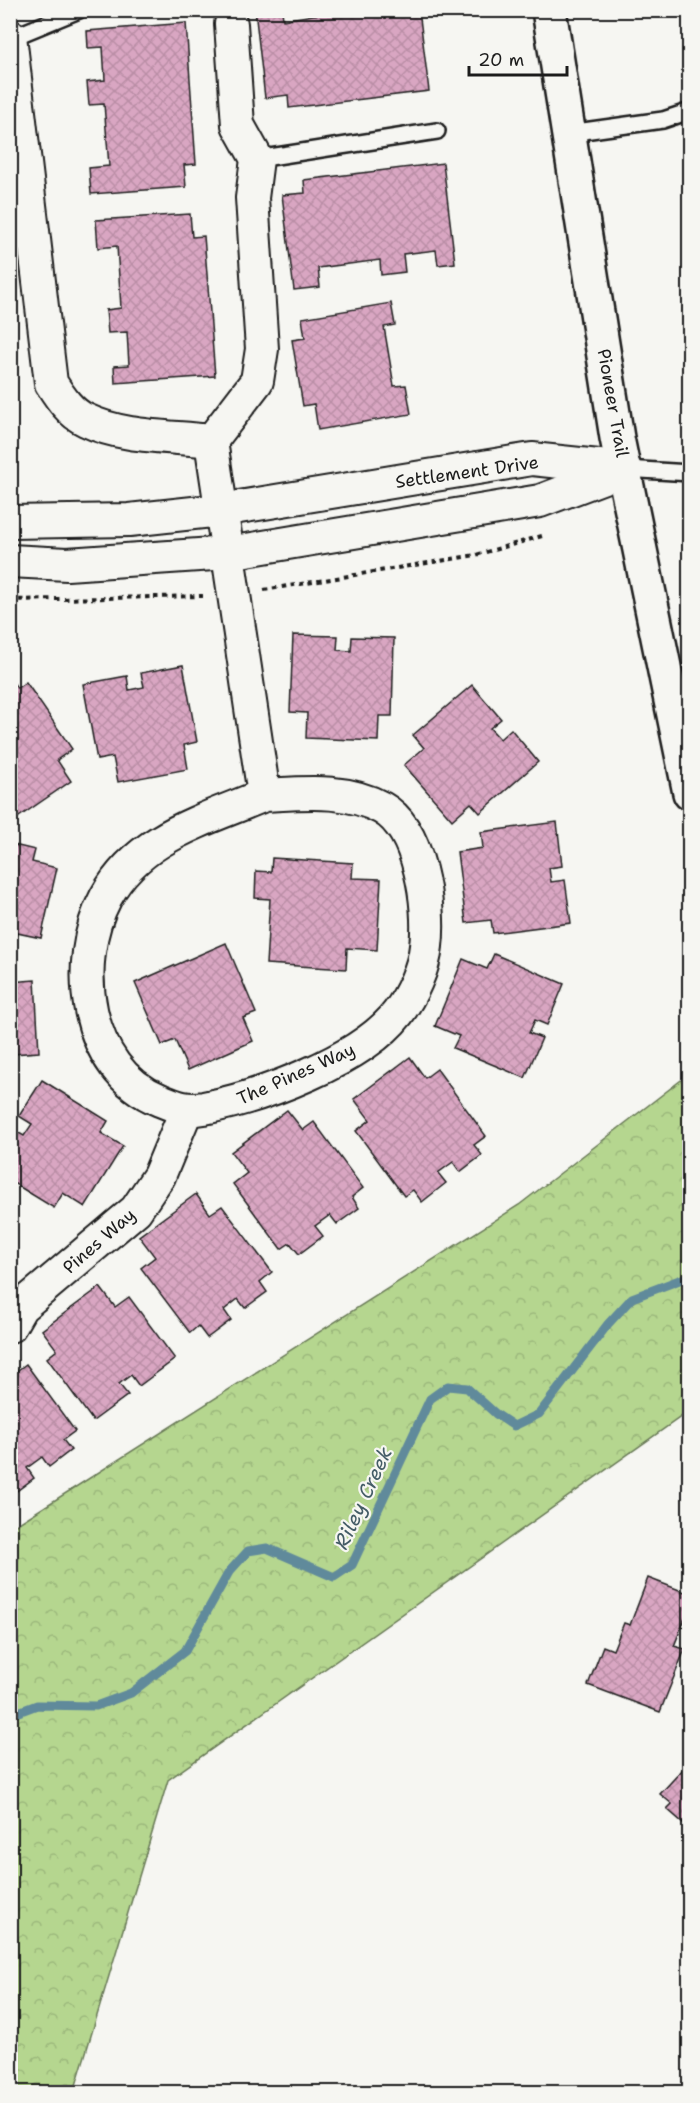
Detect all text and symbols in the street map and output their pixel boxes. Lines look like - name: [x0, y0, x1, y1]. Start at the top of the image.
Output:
- scale bar: [469, 39, 566, 77]
- text: 20 m: [478, 48, 524, 72]
- street label: Pioneer Trail: [592, 347, 634, 460]
- street label: Settlement Drive: [394, 450, 540, 494]
- street label: The Pines Way: [233, 1037, 359, 1111]
- street label: Pines Way: [58, 1203, 140, 1279]
- water label: Riley Creek: [328, 1442, 398, 1553]

